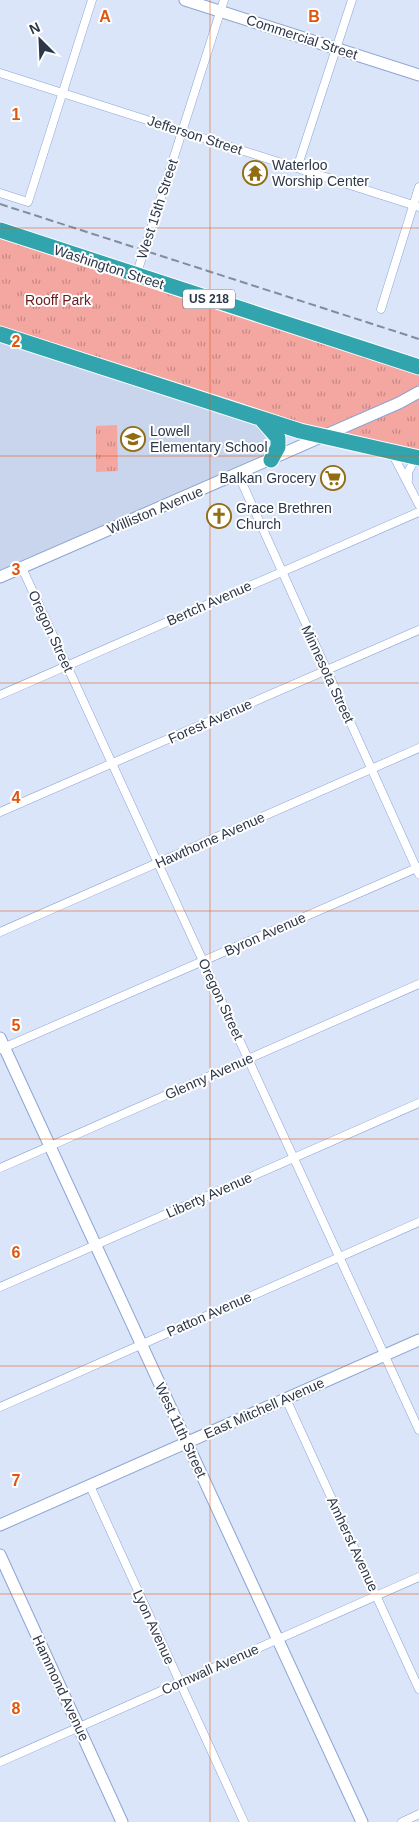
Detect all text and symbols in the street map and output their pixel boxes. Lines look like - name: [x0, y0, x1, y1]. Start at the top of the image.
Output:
- text: A: [99, 8, 111, 25]
- text: B: [308, 8, 320, 25]
- street label: Commercial Street: [244, 11, 360, 63]
- north arrow: [15, 15, 65, 65]
- text: N: [27, 19, 43, 37]
- text: 1: [12, 106, 21, 123]
- street label: Jefferson Street: [146, 112, 244, 158]
- street label: West 15th Street: [133, 157, 181, 261]
- place label: Waterloo Worship Center: [272, 157, 369, 189]
- temple icon: Waterloo Worship Center: [242, 160, 268, 186]
- street label: Washington Street: [52, 242, 166, 292]
- road number: US 218: [183, 290, 235, 308]
- park label: Rooff Park: [25, 292, 92, 308]
- text: 2: [12, 333, 21, 350]
- place label: Lowell Elementary School: [150, 423, 268, 455]
- school or university icon: Lowell Elementary School: [120, 426, 146, 452]
- supermarket icon: Balkan Grocery: [320, 465, 346, 491]
- place label: Balkan Grocery: [220, 470, 316, 486]
- street label: Williston Avenue: [105, 483, 205, 537]
- place label: Grace Brethren Church: [236, 500, 332, 532]
- church icon: Grace Brethren Church: [206, 503, 232, 529]
- text: 3: [12, 561, 21, 578]
- street label: Bertch Avenue: [164, 577, 254, 629]
- street label: Oregon Street: [25, 588, 77, 674]
- street label: Minnesota Street: [298, 623, 358, 725]
- street label: Forest Avenue: [166, 695, 255, 747]
- text: 4: [12, 789, 21, 806]
- street label: Hawthorne Avenue: [153, 809, 267, 871]
- street label: Byron Avenue: [222, 909, 308, 959]
- street label: Oregon Street: [195, 956, 247, 1042]
- text: 5: [12, 1017, 21, 1034]
- street label: Glenny Avenue: [162, 1049, 256, 1103]
- street label: Liberty Avenue: [164, 1169, 255, 1221]
- text: 6: [12, 1244, 21, 1261]
- street label: Patton Avenue: [164, 1288, 254, 1340]
- street label: East Mitchell Avenue: [201, 1374, 327, 1442]
- street label: West 11th Street: [152, 1380, 210, 1480]
- text: 7: [12, 1472, 21, 1489]
- street label: Amherst Avenue: [324, 1494, 382, 1594]
- street label: Lyon Avenue: [130, 1587, 178, 1667]
- street label: Hammond Avenue: [29, 1633, 93, 1744]
- street label: Cornwall Avenue: [159, 1640, 261, 1698]
- text: 8: [12, 1700, 21, 1717]

